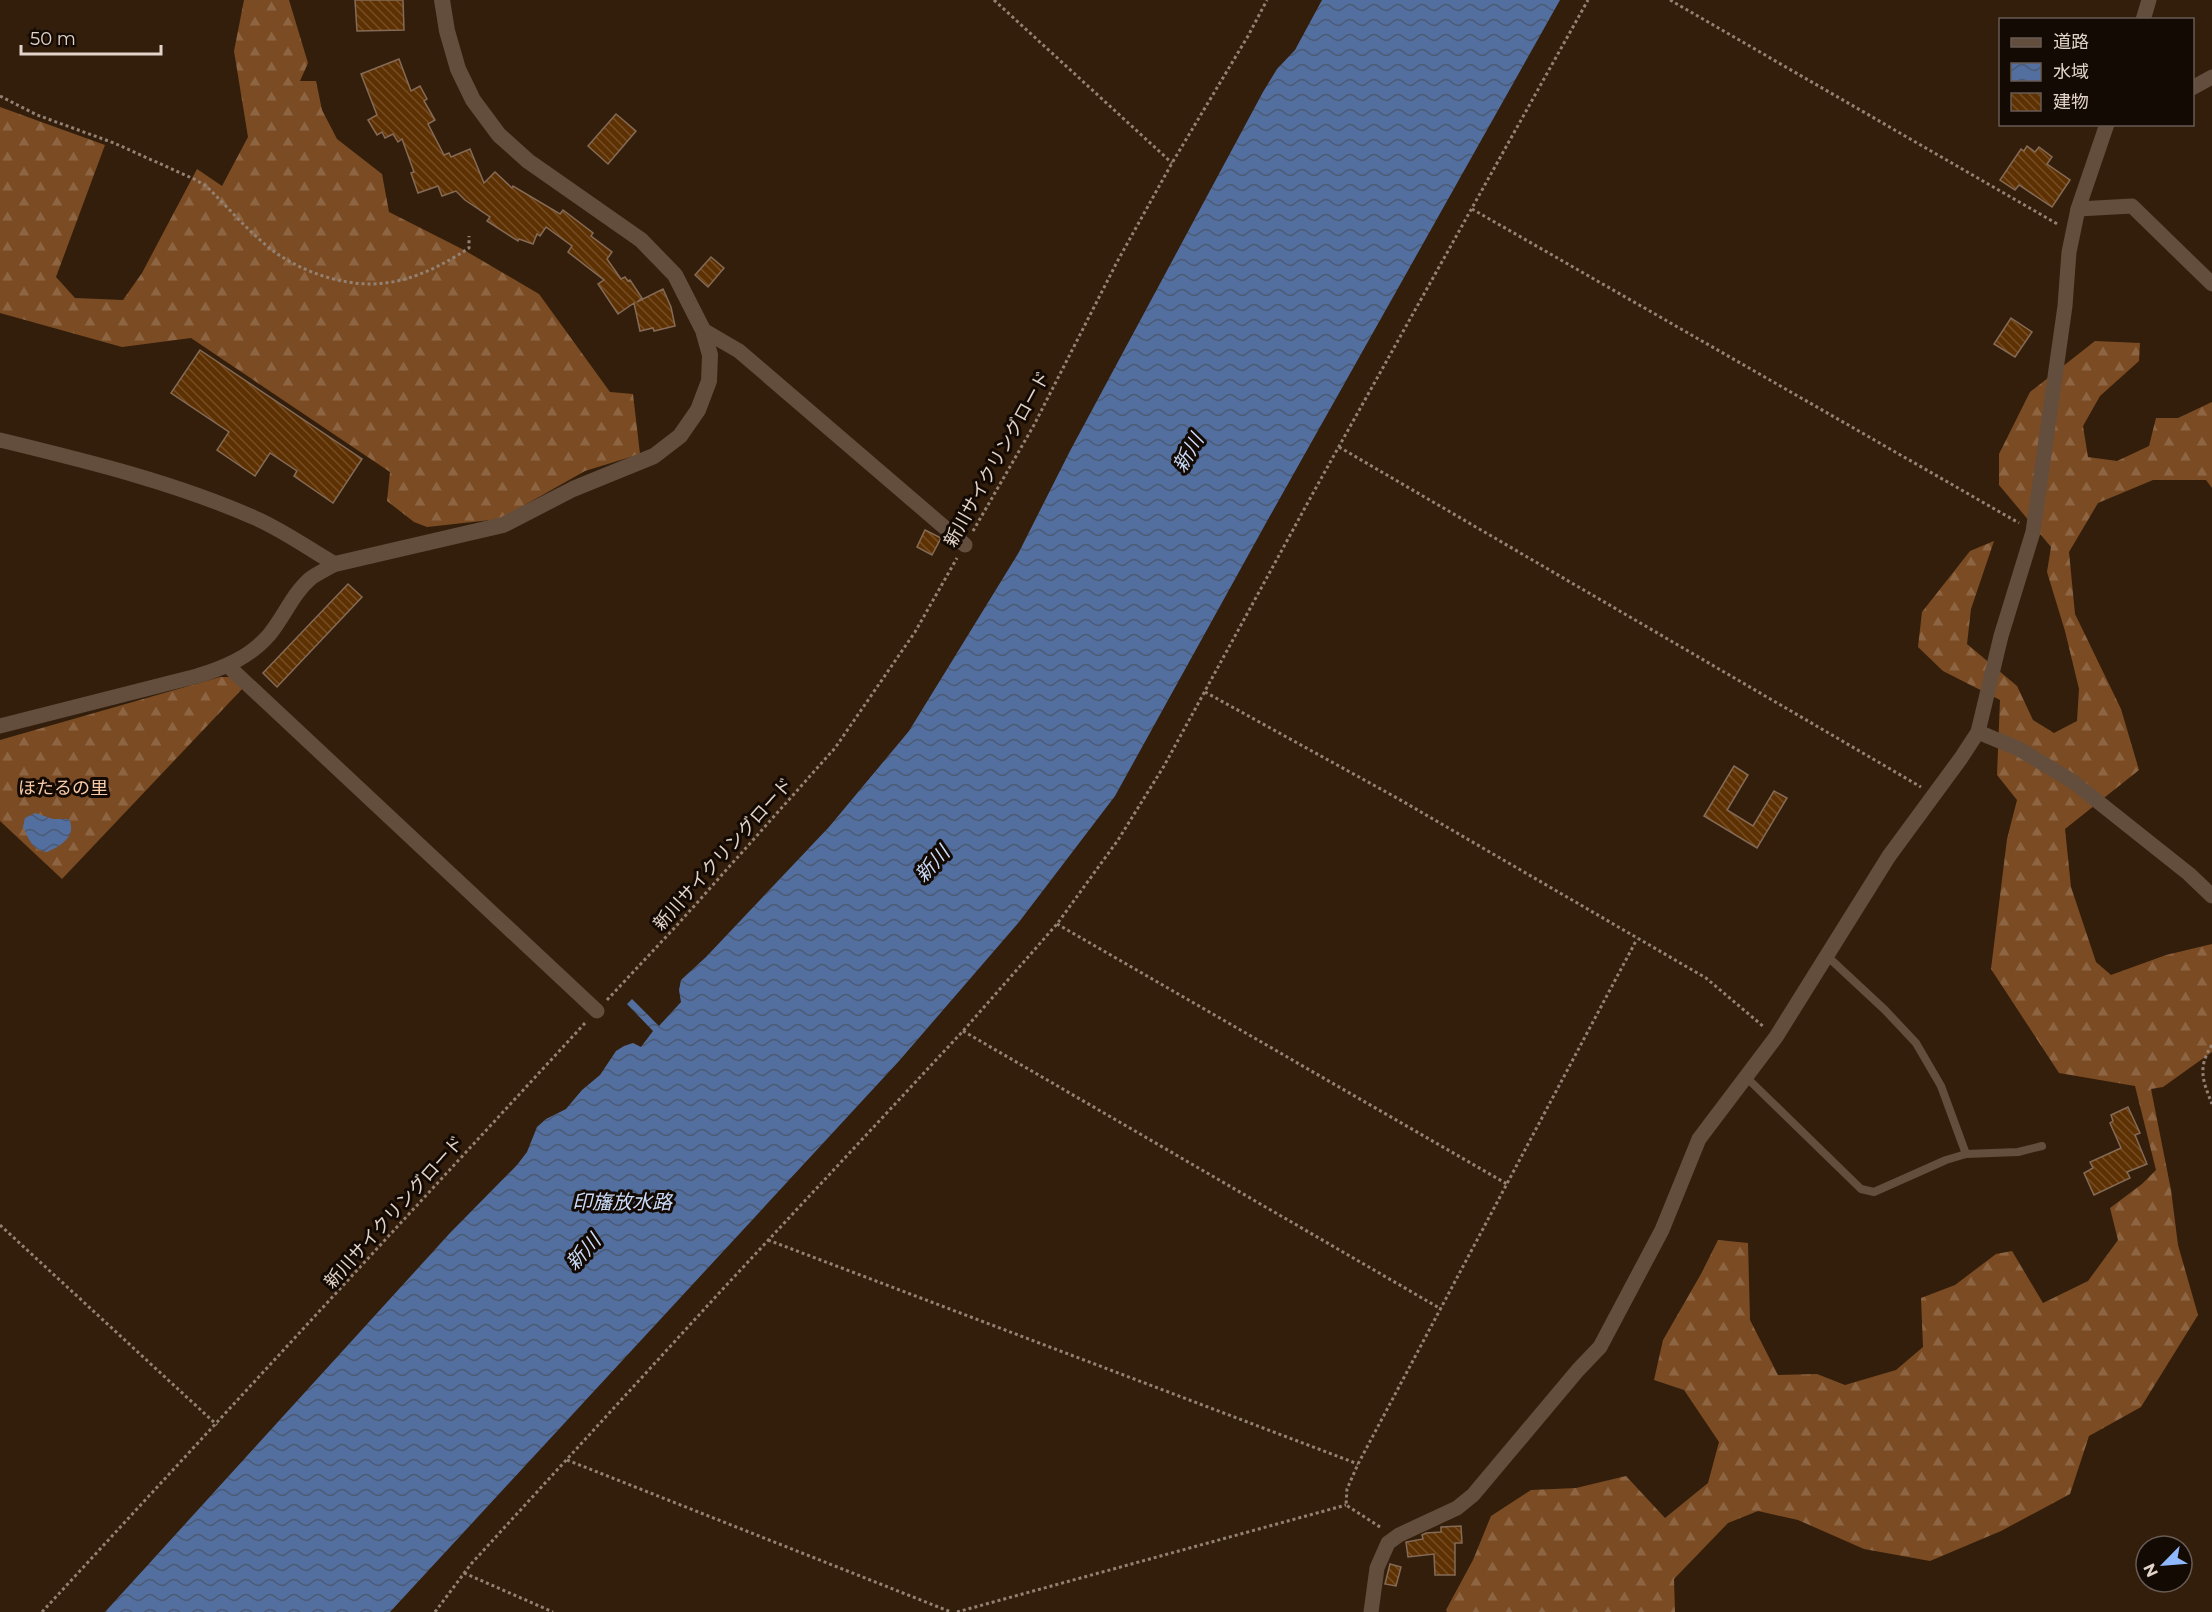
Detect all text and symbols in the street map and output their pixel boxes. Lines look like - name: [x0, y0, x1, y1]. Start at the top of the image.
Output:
- scale bar: [21, 18, 160, 56]
- legend: [1999, 18, 2194, 126]
- text: 50 m: [30, 28, 76, 50]
- text: 道路: [2053, 31, 2089, 53]
- text: 水域: [2053, 61, 2089, 83]
- text: 建物: [2053, 91, 2089, 113]
- street label: 新川サイクリングロード: [939, 367, 1055, 551]
- water label: 新川: [1168, 428, 1209, 476]
- street label: 新川サイクリングロード: [649, 773, 797, 935]
- park label: ほたるの里: [18, 777, 108, 799]
- water label: 新川: [910, 840, 956, 887]
- street label: 新川サイクリングロード: [320, 1131, 468, 1293]
- water label: 印旛放水路: [572, 1190, 674, 1214]
- water label: 新川: [561, 1228, 607, 1275]
- north arrow: [2134, 1534, 2194, 1594]
- text: N: [2140, 1560, 2162, 1580]

